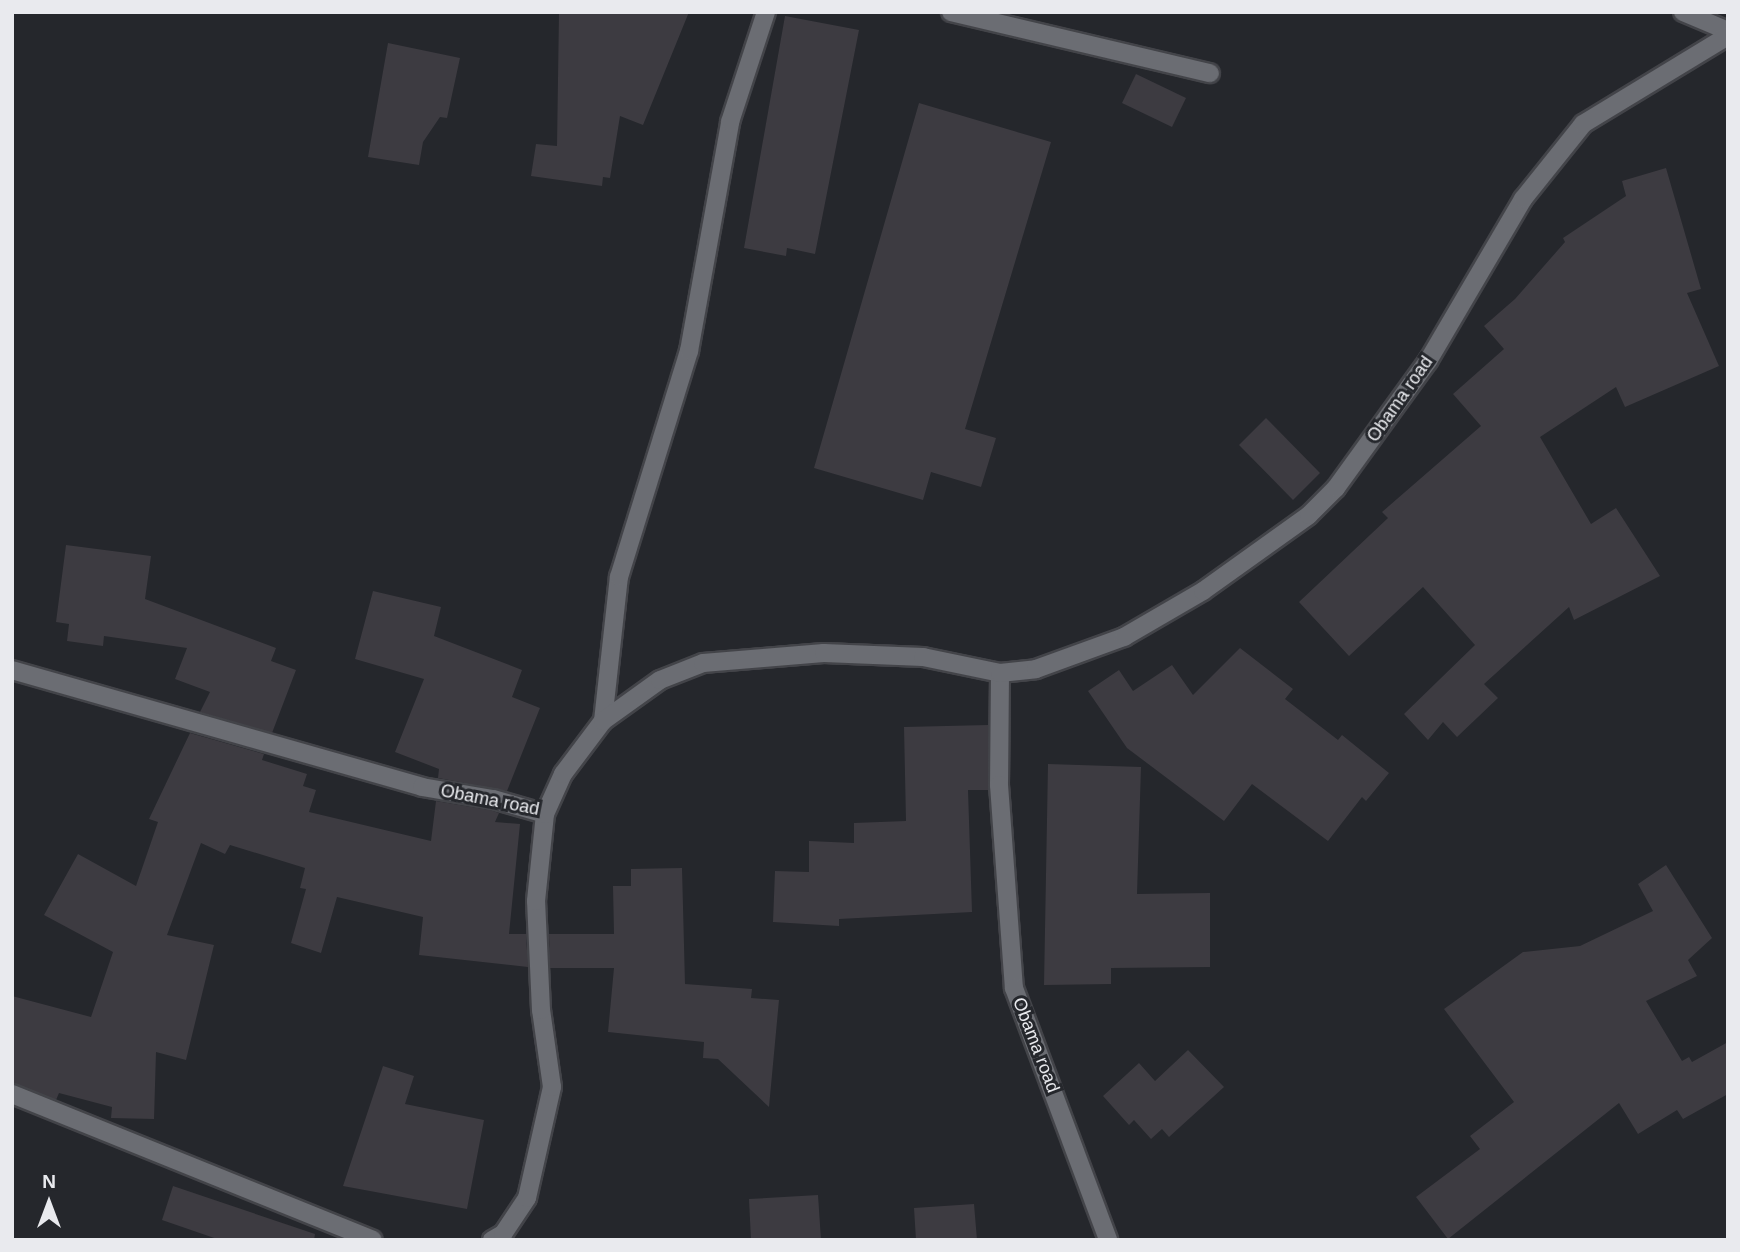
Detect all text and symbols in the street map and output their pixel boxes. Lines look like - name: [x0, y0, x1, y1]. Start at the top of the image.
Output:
- street label: Obama road: [1362, 352, 1438, 446]
- street label: Obama road: [439, 780, 541, 820]
- street label: Obama road: [1008, 994, 1064, 1096]
- north arrow: [14, 1168, 84, 1238]
- text: N: [42, 1171, 56, 1192]

